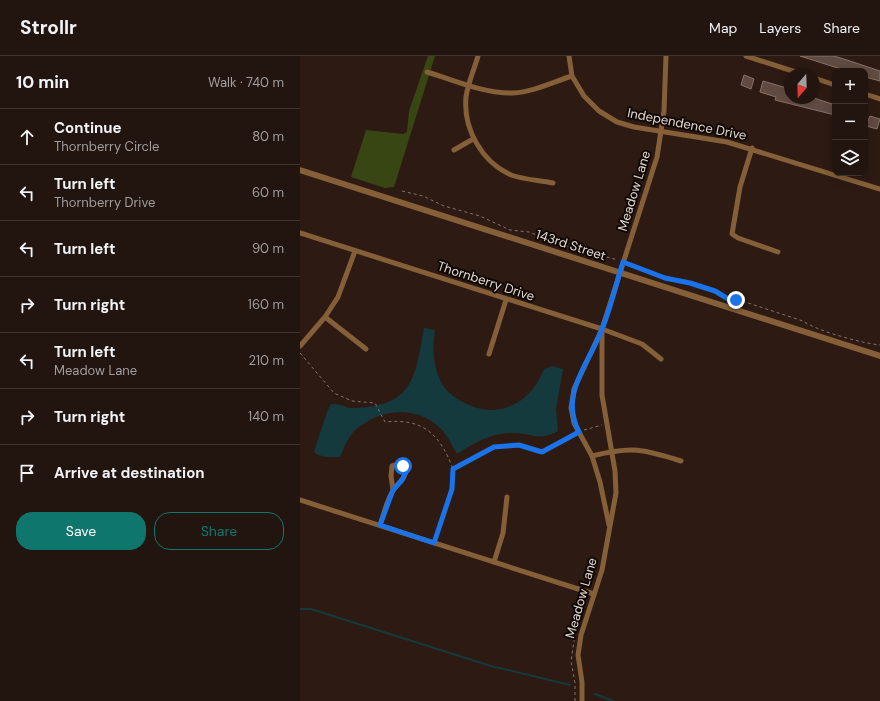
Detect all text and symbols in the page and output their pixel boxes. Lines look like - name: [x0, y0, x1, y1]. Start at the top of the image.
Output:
- text: Strollr: [20, 15, 77, 40]
- text: Map: [709, 19, 737, 37]
- text: Layers: [759, 19, 801, 37]
- text: Share: [823, 19, 860, 37]
- north arrow: [784, 68, 820, 104]
- map controls: [832, 68, 868, 176]
- button: +: [832, 68, 868, 104]
- text: 10 min: [16, 71, 69, 93]
- text: Walk · 740 m: [208, 74, 284, 91]
- street label: Independence Drive: [626, 104, 748, 144]
- button: −: [832, 104, 868, 140]
- text: Continue: [54, 118, 122, 138]
- icon: ahead: [16, 126, 38, 148]
- text: 80 m: [252, 128, 284, 145]
- text: Thornberry Circle: [54, 138, 159, 155]
- button: layers: [832, 140, 868, 176]
- street label: Meadow Lane: [614, 149, 654, 233]
- text: Turn left: [54, 174, 115, 194]
- icon: left: [16, 182, 38, 204]
- text: 60 m: [252, 184, 284, 201]
- text: Thornberry Drive: [54, 194, 155, 211]
- street label: 143rd Street: [534, 226, 608, 264]
- icon: left: [16, 238, 38, 260]
- text: Turn left: [54, 239, 115, 259]
- text: 90 m: [252, 240, 284, 257]
- street label: Thornberry Drive: [435, 257, 537, 305]
- route end: [727, 291, 745, 309]
- icon: right: [16, 294, 38, 316]
- text: Turn right: [54, 295, 125, 315]
- text: 160 m: [248, 296, 284, 313]
- text: Turn left: [54, 342, 115, 362]
- icon: left: [16, 350, 38, 372]
- text: 210 m: [249, 352, 284, 369]
- text: Meadow Lane: [54, 362, 137, 379]
- icon: right: [16, 406, 38, 428]
- text: Turn right: [54, 407, 125, 427]
- text: 140 m: [248, 408, 284, 425]
- route start: [394, 457, 412, 475]
- icon: arrive: [16, 462, 38, 484]
- text: Arrive at destination: [54, 463, 205, 483]
- button: Save: [16, 512, 146, 550]
- button: Share: [154, 512, 284, 550]
- street label: Meadow Lane: [561, 556, 601, 640]

